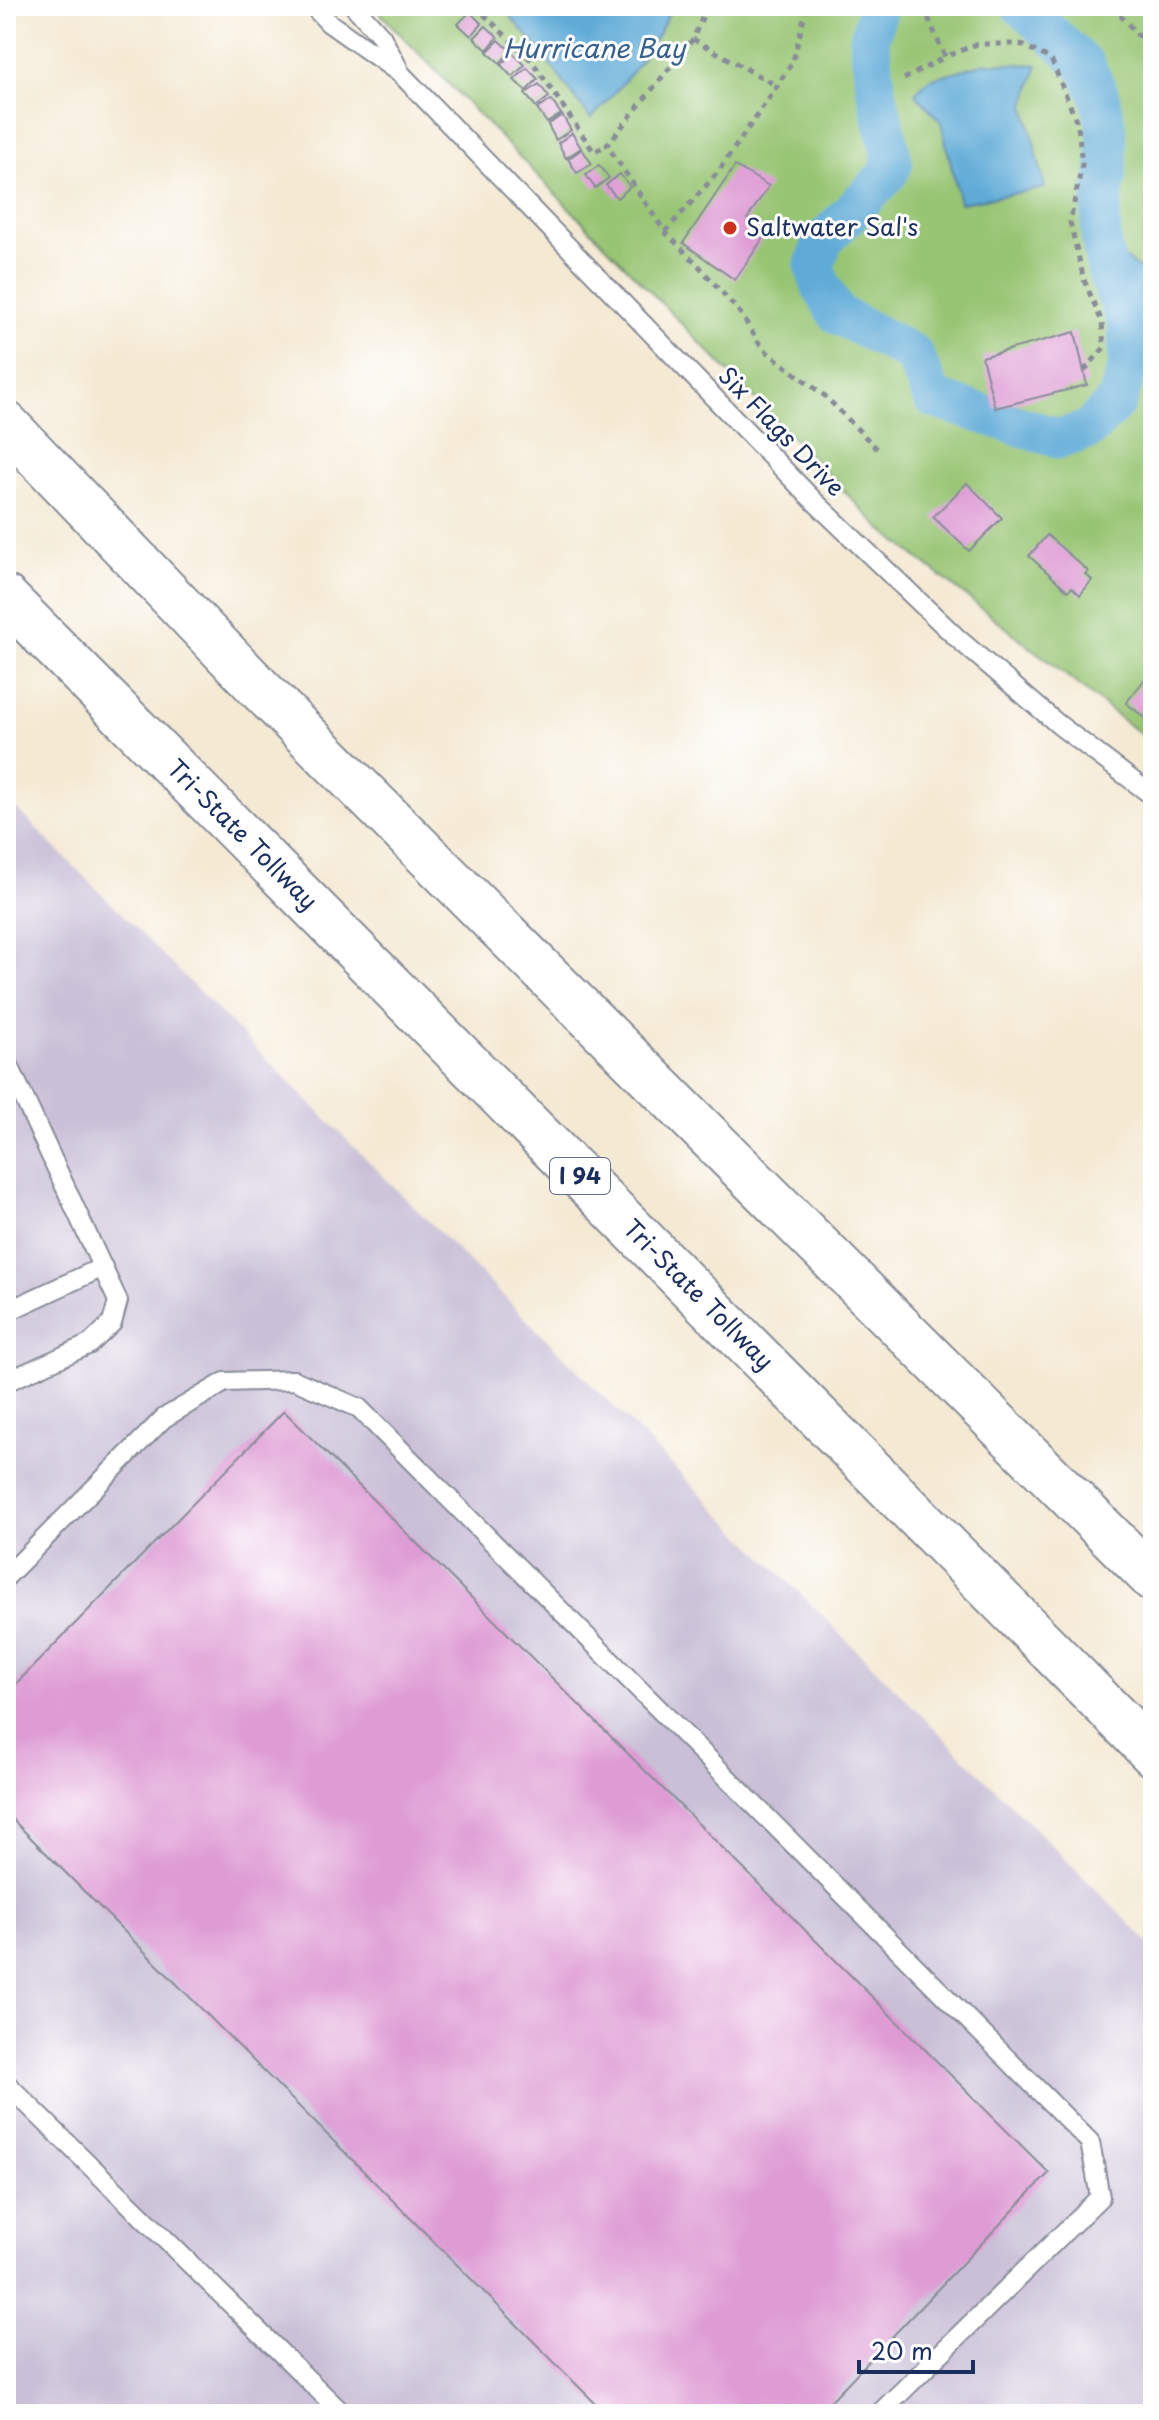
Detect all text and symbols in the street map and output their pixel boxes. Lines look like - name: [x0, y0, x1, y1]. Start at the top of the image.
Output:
- water label: Hurricane Bay: [503, 28, 687, 67]
- place label: Saltwater Sal's: [746, 208, 918, 244]
- marker: Saltwater Sal's: [721, 219, 739, 237]
- street label: Six Flags Drive: [711, 358, 854, 504]
- street label: Tri-State Tollway: [160, 750, 327, 917]
- road number: I 94: [550, 1158, 610, 1194]
- street label: Tri-State Tollway: [616, 1210, 783, 1377]
- scale bar: [859, 2324, 973, 2374]
- text: 20 m: [871, 2332, 933, 2368]

